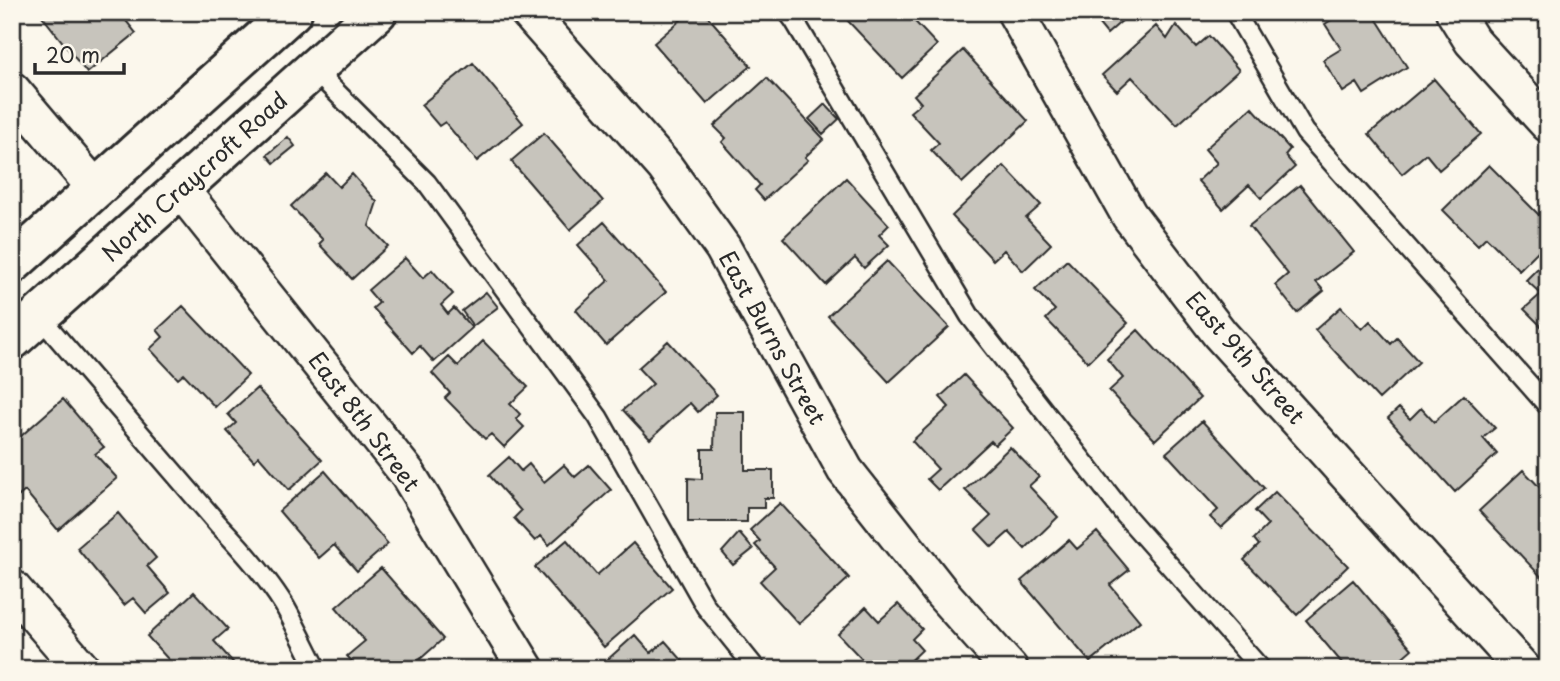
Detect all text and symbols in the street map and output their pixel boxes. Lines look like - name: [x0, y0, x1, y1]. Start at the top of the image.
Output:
- scale bar: [35, 32, 124, 76]
- text: 20 m: [46, 38, 100, 70]
- street label: North Craycroft Road: [93, 83, 295, 269]
- street label: East Burns Street: [711, 244, 836, 431]
- street label: East 9th Street: [1178, 283, 1314, 431]
- street label: East 8th Street: [301, 344, 430, 498]

